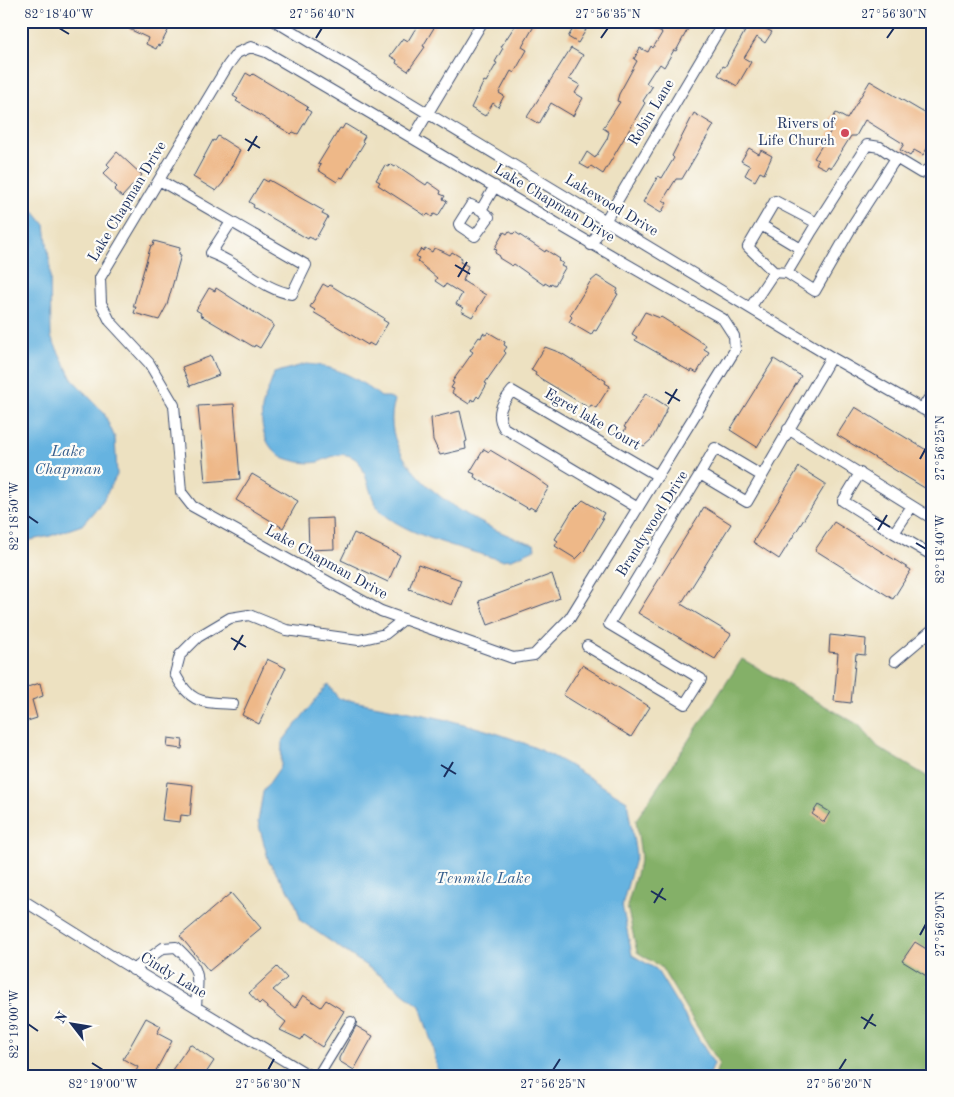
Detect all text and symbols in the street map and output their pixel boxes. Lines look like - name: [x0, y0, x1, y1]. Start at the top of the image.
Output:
- text: 27°56'40"N: [289, 8, 355, 21]
- text: 27°56'35"N: [575, 8, 641, 21]
- text: 27°56'30"N: [861, 8, 927, 21]
- text: 82°18'40"W: [24, 9, 94, 21]
- street label: Robin Lane: [626, 77, 678, 149]
- place label: Rivers of Life Church: [758, 117, 836, 149]
- marker: Rivers of Life Church: [839, 127, 851, 139]
- street label: Lake Chapman Drive: [86, 139, 170, 265]
- street label: Lake Chapman Drive: [491, 162, 617, 246]
- street label: Lakewood Drive: [562, 172, 660, 240]
- street label: Egret lake Court: [541, 386, 643, 454]
- text: 27°56'25"N: [934, 415, 947, 481]
- water label: Lake Chapman: [35, 444, 101, 478]
- street label: Brandywood Drive: [614, 468, 692, 580]
- text: 82°18'50"W: [8, 481, 21, 551]
- text: 82°18'40"W: [935, 514, 947, 584]
- street label: Lake Chapman Drive: [262, 523, 390, 603]
- water label: Tenmile Lake: [436, 871, 531, 887]
- text: 27°56'20"N: [934, 891, 947, 957]
- street label: Cindy Lane: [137, 950, 209, 1002]
- text: 82°19'00"W: [9, 989, 21, 1059]
- north arrow: [48, 1000, 98, 1050]
- text: N: [53, 1009, 71, 1026]
- text: 27°56'30"N: [235, 1078, 301, 1091]
- text: 27°56'25"N: [520, 1078, 586, 1091]
- text: 27°56'20"N: [806, 1078, 872, 1091]
- text: 82°19'00"W: [68, 1079, 138, 1091]

